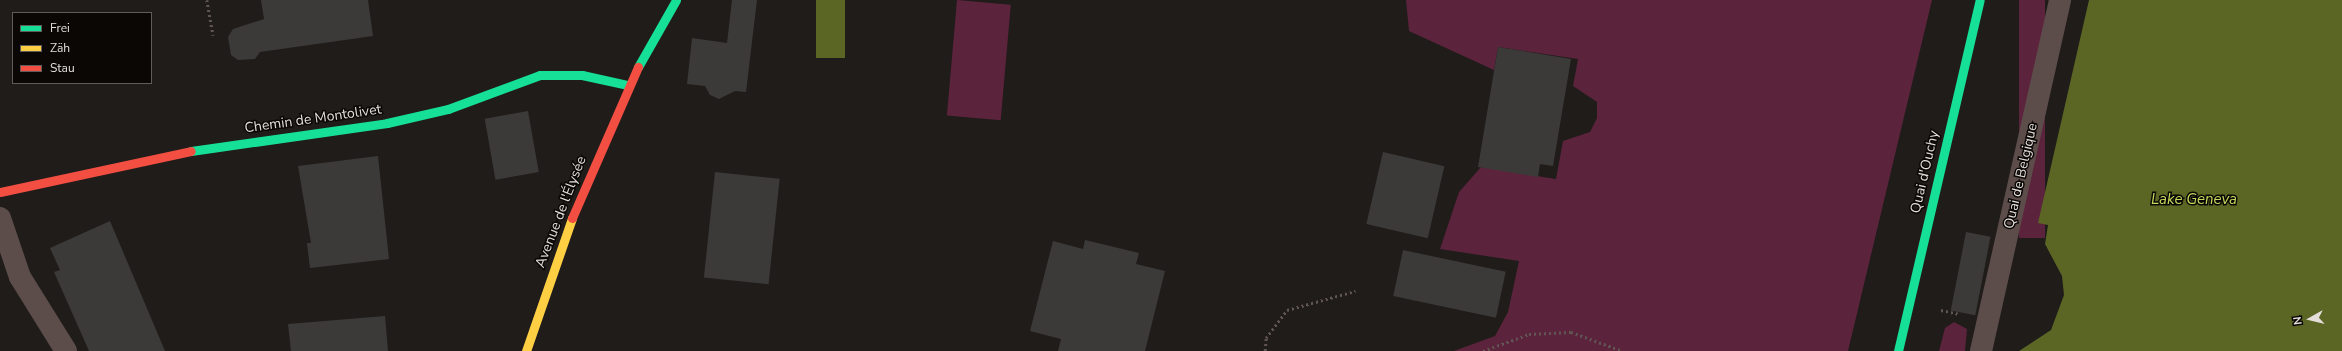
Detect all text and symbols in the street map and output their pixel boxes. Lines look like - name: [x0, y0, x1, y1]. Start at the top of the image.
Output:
- legend: [12, 12, 152, 84]
- text: Frei: [50, 20, 70, 36]
- text: Zäh: [50, 40, 70, 56]
- text: Stau: [50, 60, 75, 76]
- street label: Chemin de Montolivet: [244, 101, 382, 137]
- street label: Quai de Belgique: [2001, 122, 2041, 230]
- street label: Quai d'Ouchy: [1907, 129, 1943, 215]
- street label: Avenue de l'Élysée: [532, 154, 590, 270]
- water label: Lake Geneva: [2151, 191, 2237, 209]
- north arrow: [2290, 299, 2330, 339]
- text: N: [2290, 316, 2306, 326]

